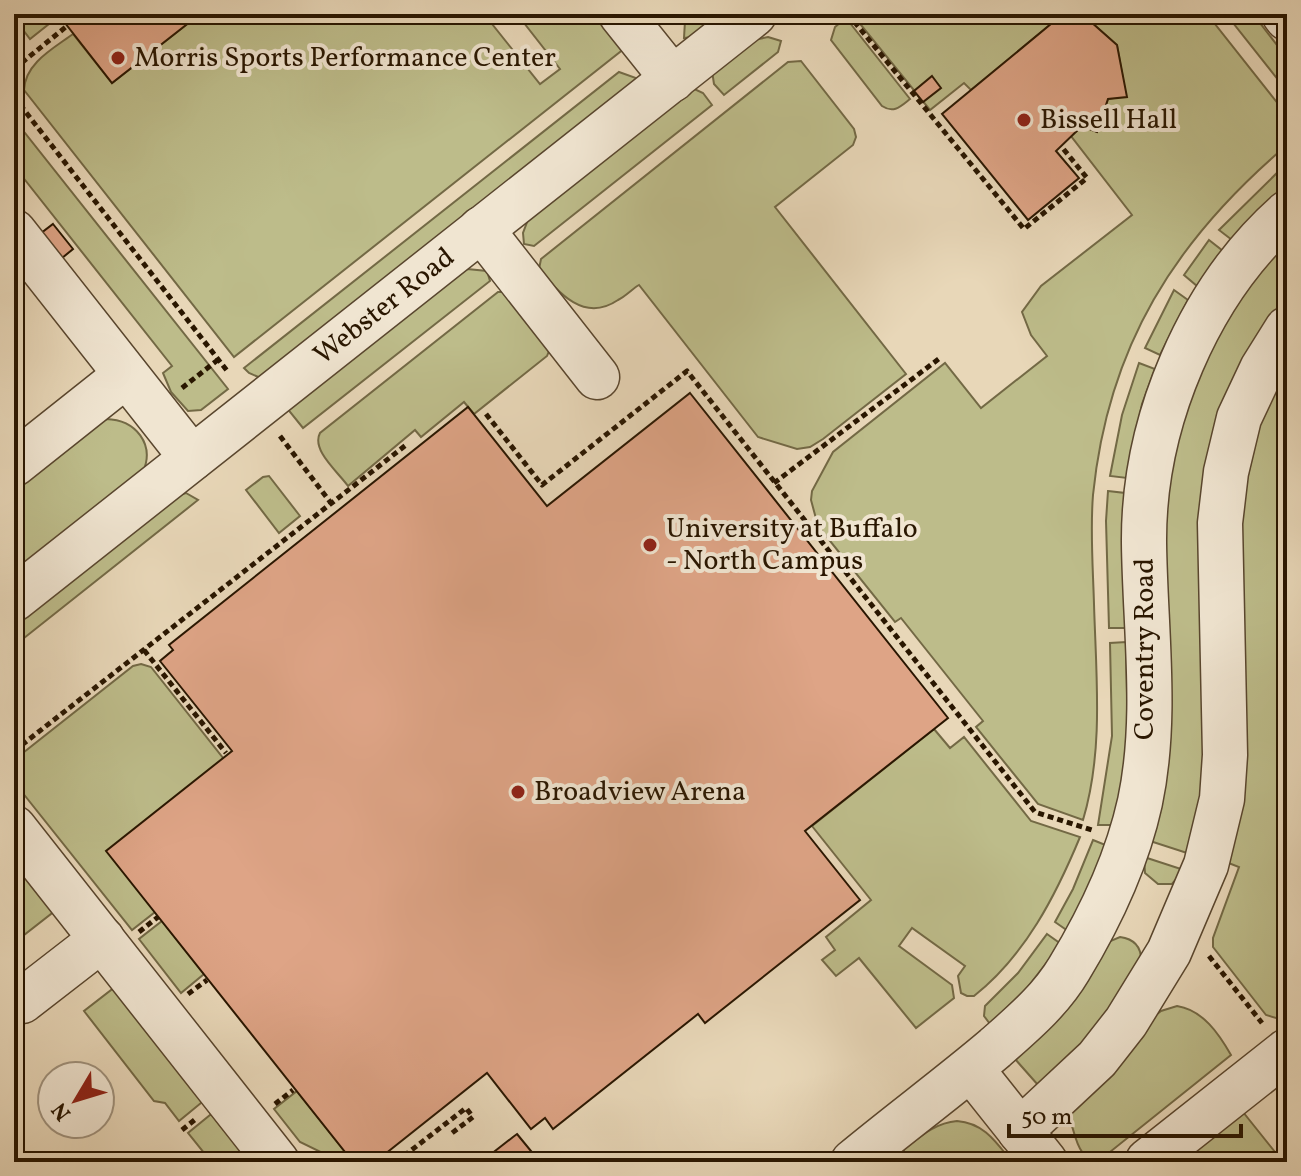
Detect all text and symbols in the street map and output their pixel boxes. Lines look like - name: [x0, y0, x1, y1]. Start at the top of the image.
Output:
- place label: Morris Sports Performance Center: [134, 39, 556, 78]
- marker: Morris Sports Performance Center: [109, 49, 127, 67]
- place label: Bissell Hall: [1040, 101, 1177, 140]
- marker: Bissell Hall: [1015, 111, 1033, 129]
- street label: Webster Road: [306, 238, 463, 374]
- place label: University at Buffalo - North Campus: [666, 510, 918, 581]
- marker: University at Buffalo - North Campus: [641, 536, 659, 554]
- street label: Coventry Road: [1126, 558, 1165, 740]
- place label: Broadview Arena: [534, 773, 746, 812]
- marker: Broadview Arena: [509, 783, 527, 801]
- north arrow: [36, 1060, 116, 1140]
- scale bar: [1009, 1088, 1241, 1138]
- text: N: [45, 1095, 79, 1127]
- text: 50 m: [1021, 1101, 1073, 1135]

